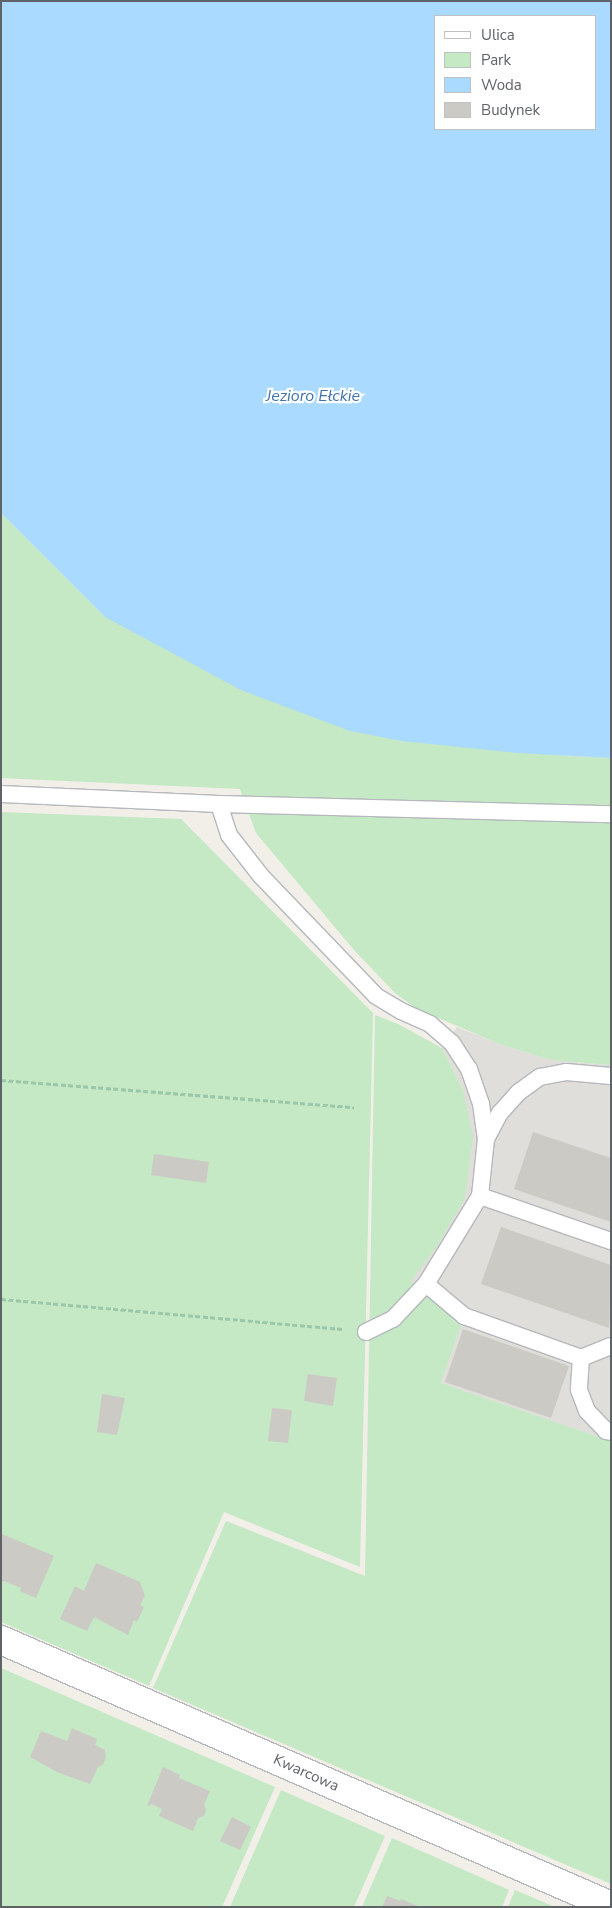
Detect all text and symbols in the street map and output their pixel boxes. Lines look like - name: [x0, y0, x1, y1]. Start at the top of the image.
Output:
- legend: [434, 15, 597, 130]
- text: Ulica: [481, 25, 515, 45]
- text: Park: [481, 50, 511, 70]
- text: Woda: [481, 75, 522, 95]
- text: Budynek: [481, 100, 540, 120]
- water label: Jezioro Ełckie: [266, 386, 360, 406]
- street label: Kwarcowa: [270, 1751, 342, 1795]

